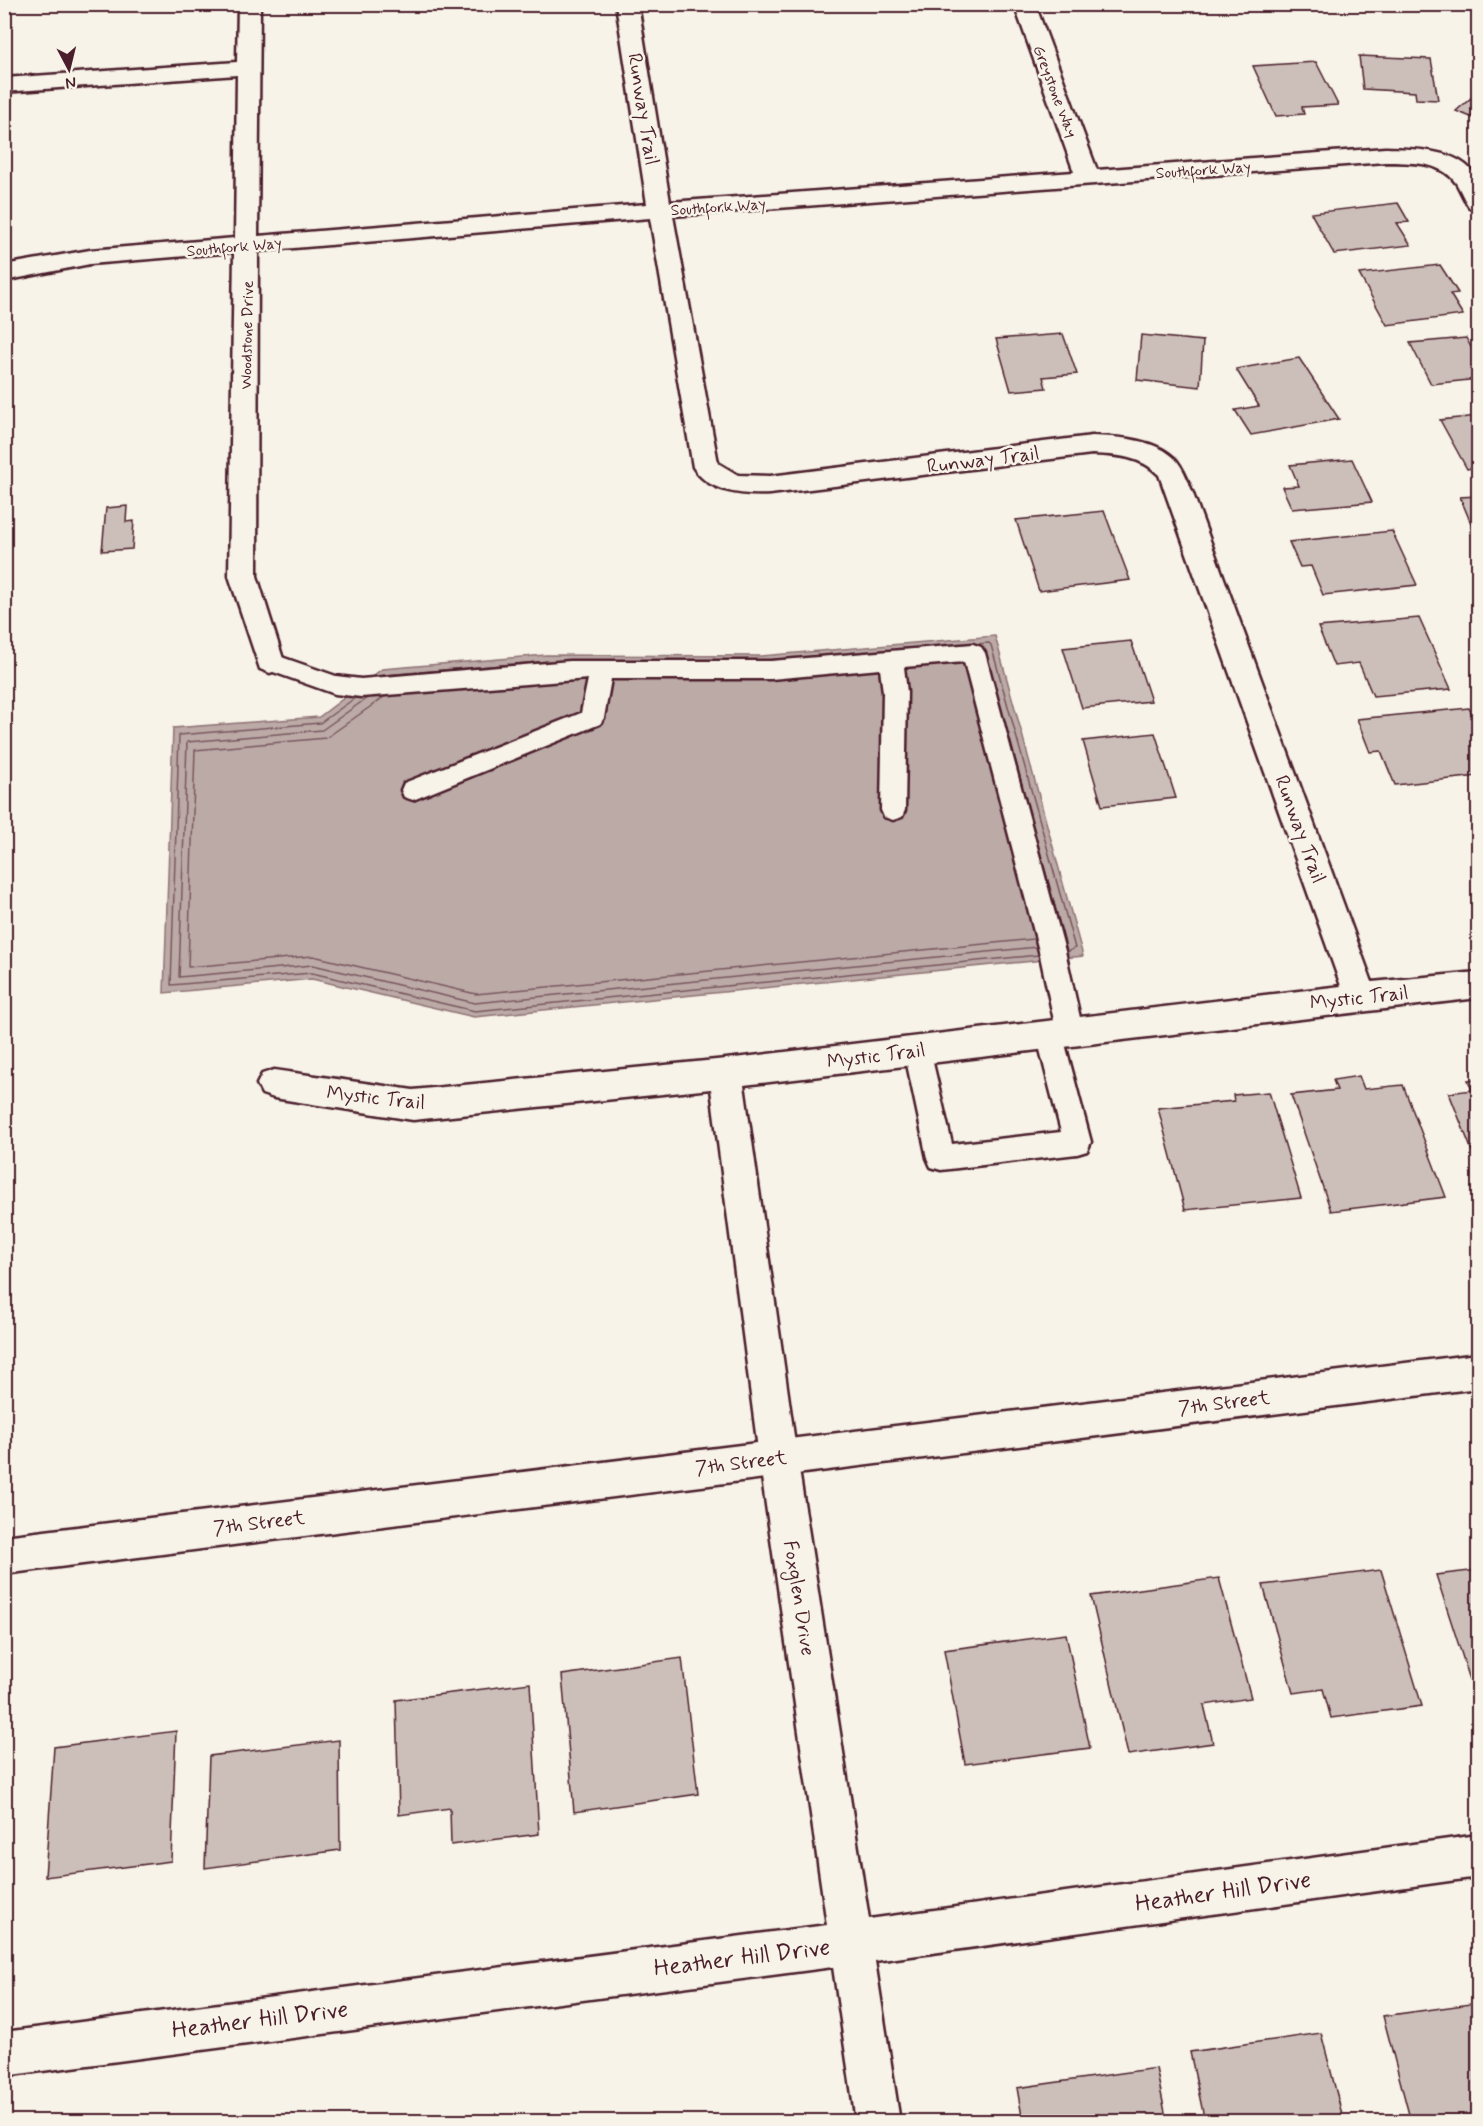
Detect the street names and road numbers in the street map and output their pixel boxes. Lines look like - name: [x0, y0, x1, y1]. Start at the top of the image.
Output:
- street label: Greystone Way: [1027, 42, 1082, 141]
- street label: Runway Trail: [620, 51, 665, 167]
- street label: Southfork Way: [1155, 157, 1251, 186]
- street label: Southfork Way: [670, 194, 766, 223]
- street label: Southfork Way: [186, 233, 283, 264]
- street label: Woodstone Drive: [236, 280, 259, 390]
- street label: Runway Trail: [925, 440, 1041, 481]
- street label: Runway Trail: [1268, 772, 1332, 887]
- street label: Mystic Trail: [1309, 980, 1410, 1017]
- street label: Mystic Trail: [825, 1037, 927, 1076]
- street label: Mystic Trail: [325, 1080, 426, 1117]
- street label: 7th Street: [1177, 1384, 1272, 1422]
- street label: 7th Street: [694, 1444, 789, 1482]
- street label: 7th Street: [212, 1504, 307, 1542]
- street label: Foxglen Drive: [775, 1539, 821, 1658]
- street label: Heather Hill Drive: [1133, 1865, 1313, 1920]
- street label: Heather Hill Drive: [652, 1932, 832, 1985]
- street label: Heather Hill Drive: [170, 1994, 350, 2047]

